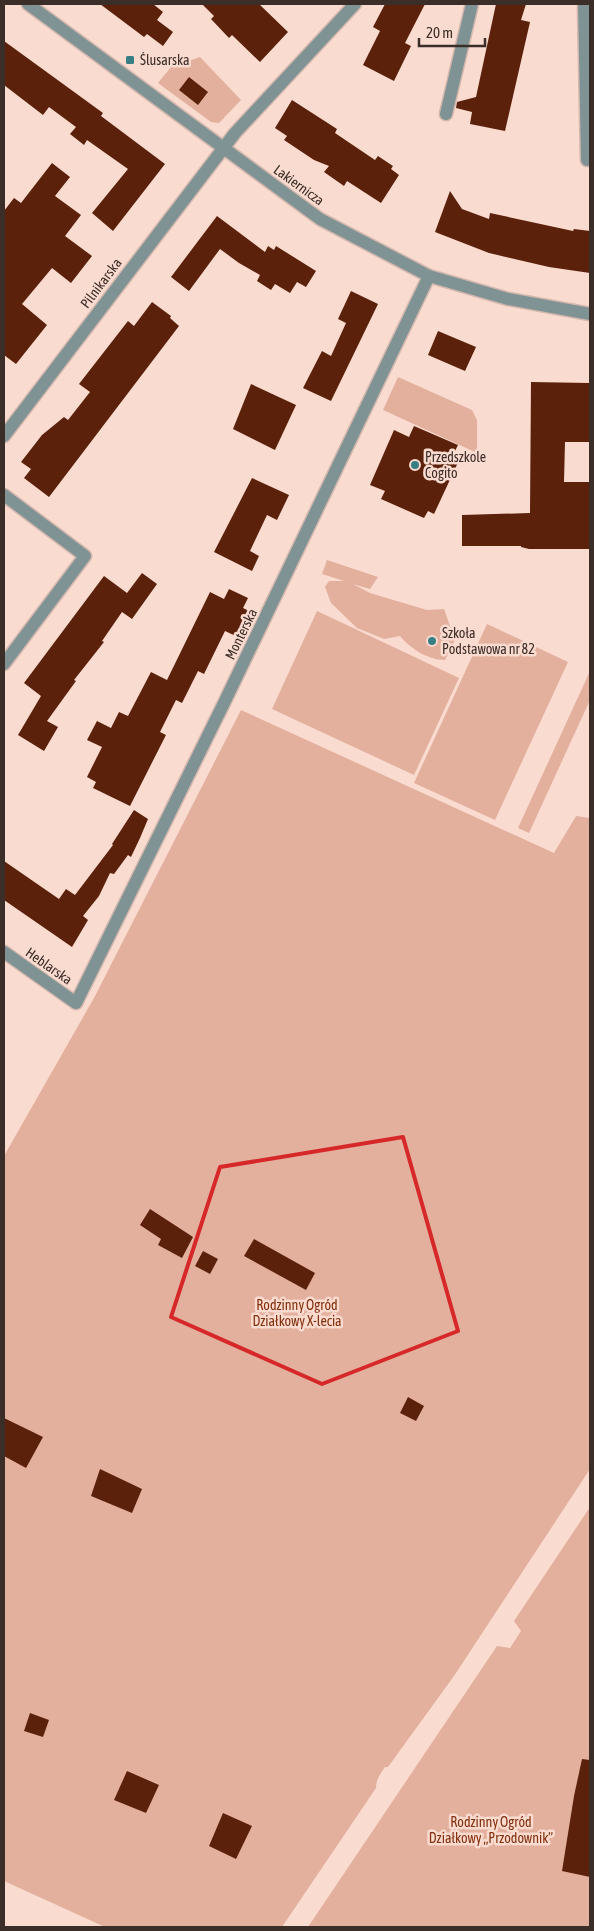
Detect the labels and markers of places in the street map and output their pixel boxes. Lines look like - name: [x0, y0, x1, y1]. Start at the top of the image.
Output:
- place label: Ślusarska: [140, 52, 190, 68]
- marker: Ślusarska: [124, 54, 136, 66]
- place label: Przedszkole Cogito: [425, 449, 486, 481]
- marker: Przedszkole Cogito: [409, 459, 421, 471]
- place label: Szkoła Podstawowa nr 82: [442, 625, 535, 657]
- marker: Szkoła Podstawowa nr 82: [426, 635, 438, 647]

